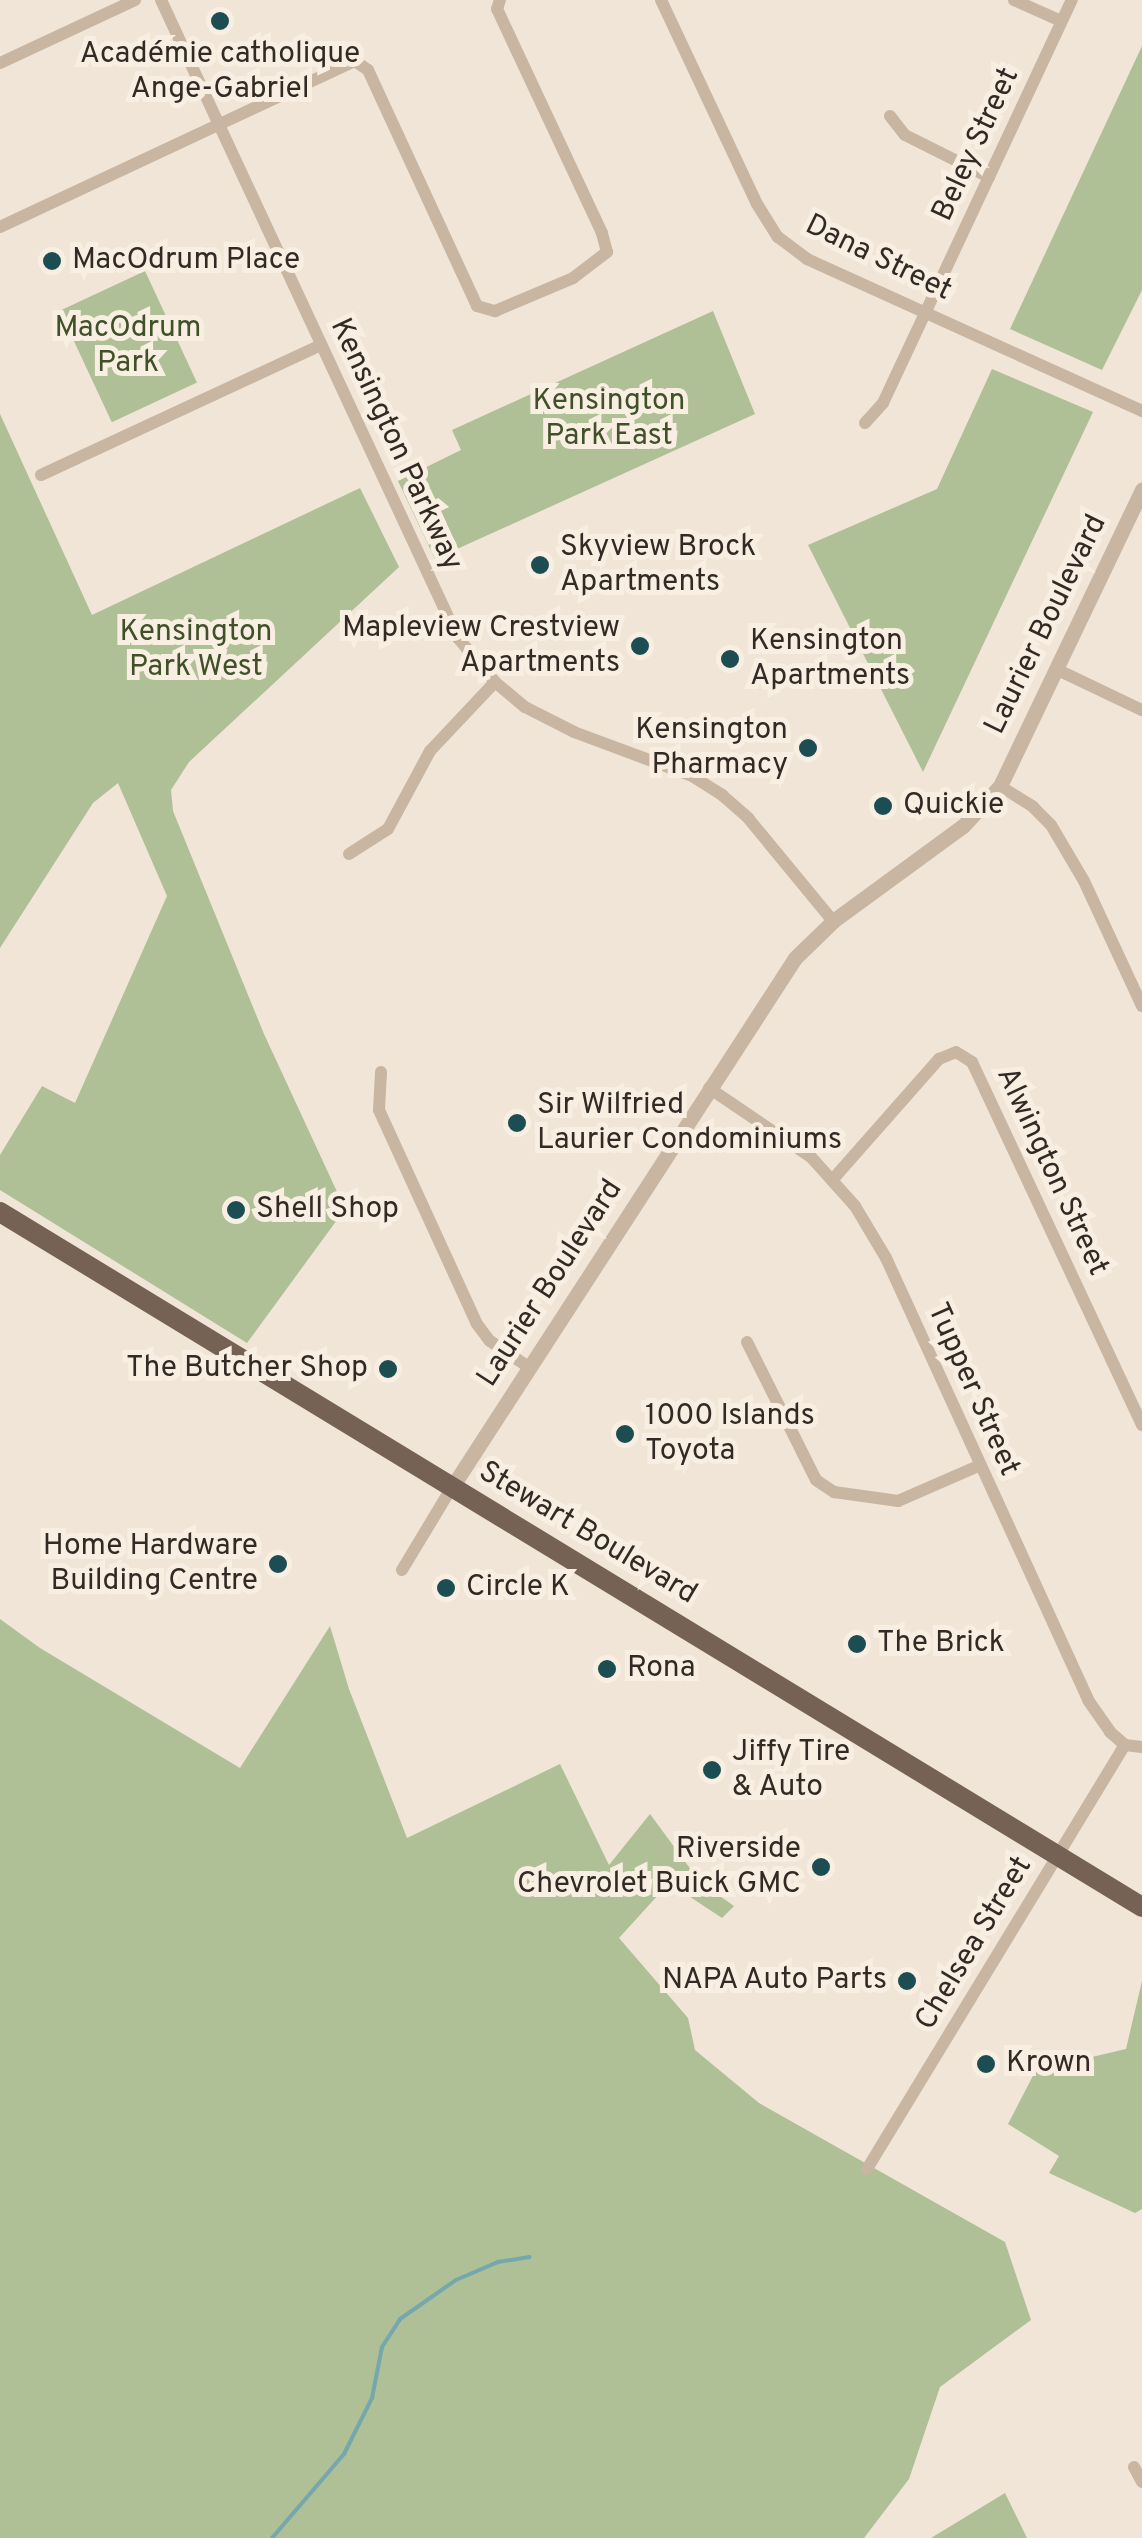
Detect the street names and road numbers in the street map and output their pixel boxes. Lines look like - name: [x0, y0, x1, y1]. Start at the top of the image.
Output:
- street label: Beley Street: [926, 63, 1028, 227]
- street label: Dana Street: [799, 208, 957, 310]
- street label: Kensington Parkway: [321, 313, 469, 577]
- street label: Laurier Boulevard: [978, 509, 1116, 741]
- street label: Alwington Street: [987, 1062, 1115, 1282]
- street label: Laurier Boulevard: [471, 1174, 631, 1394]
- street label: Tupper Street: [918, 1298, 1026, 1482]
- street label: Stewart Boulevard: [471, 1455, 703, 1613]
- street label: Chelsea Street: [909, 1851, 1041, 2037]

